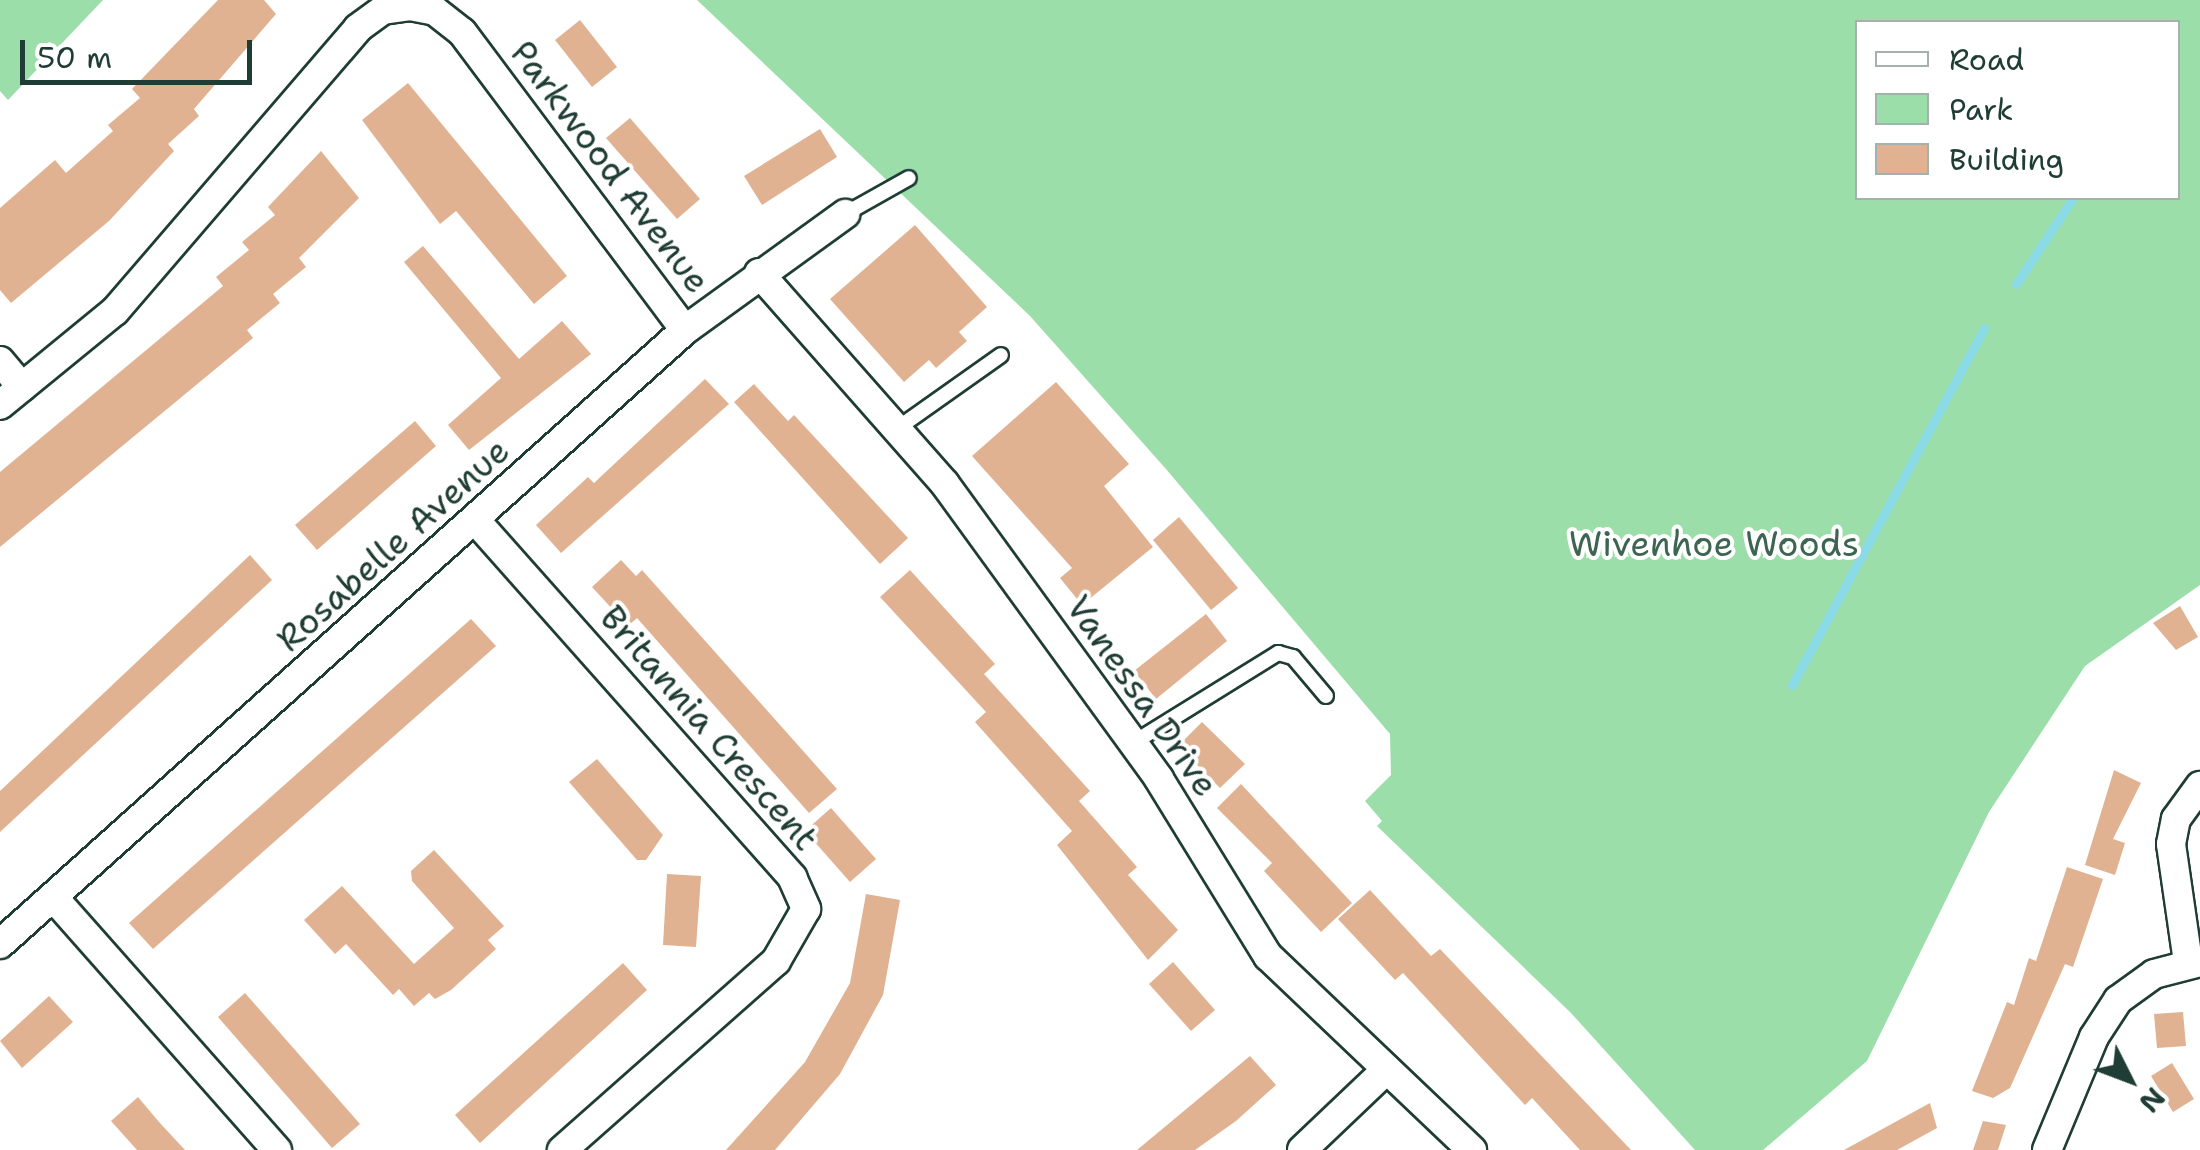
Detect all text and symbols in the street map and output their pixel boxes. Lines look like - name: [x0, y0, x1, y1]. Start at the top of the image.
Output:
- scale bar: [25, 20, 258, 82]
- legend: [1855, 20, 2180, 200]
- street label: Parkwood Avenue: [502, 33, 718, 301]
- text: 50 m: [37, 37, 112, 78]
- text: Road: [1949, 39, 2024, 80]
- text: Park: [1949, 89, 2013, 130]
- text: Building: [1949, 139, 2064, 180]
- street label: Rosabelle Avenue: [268, 430, 518, 660]
- park label: Wivenhoe Woods: [1569, 523, 1859, 565]
- street label: Vanessa Drive: [1057, 587, 1227, 805]
- street label: Britannia Crescent: [591, 597, 827, 859]
- north arrow: [2080, 1030, 2180, 1130]
- text: N: [2131, 1079, 2174, 1121]

